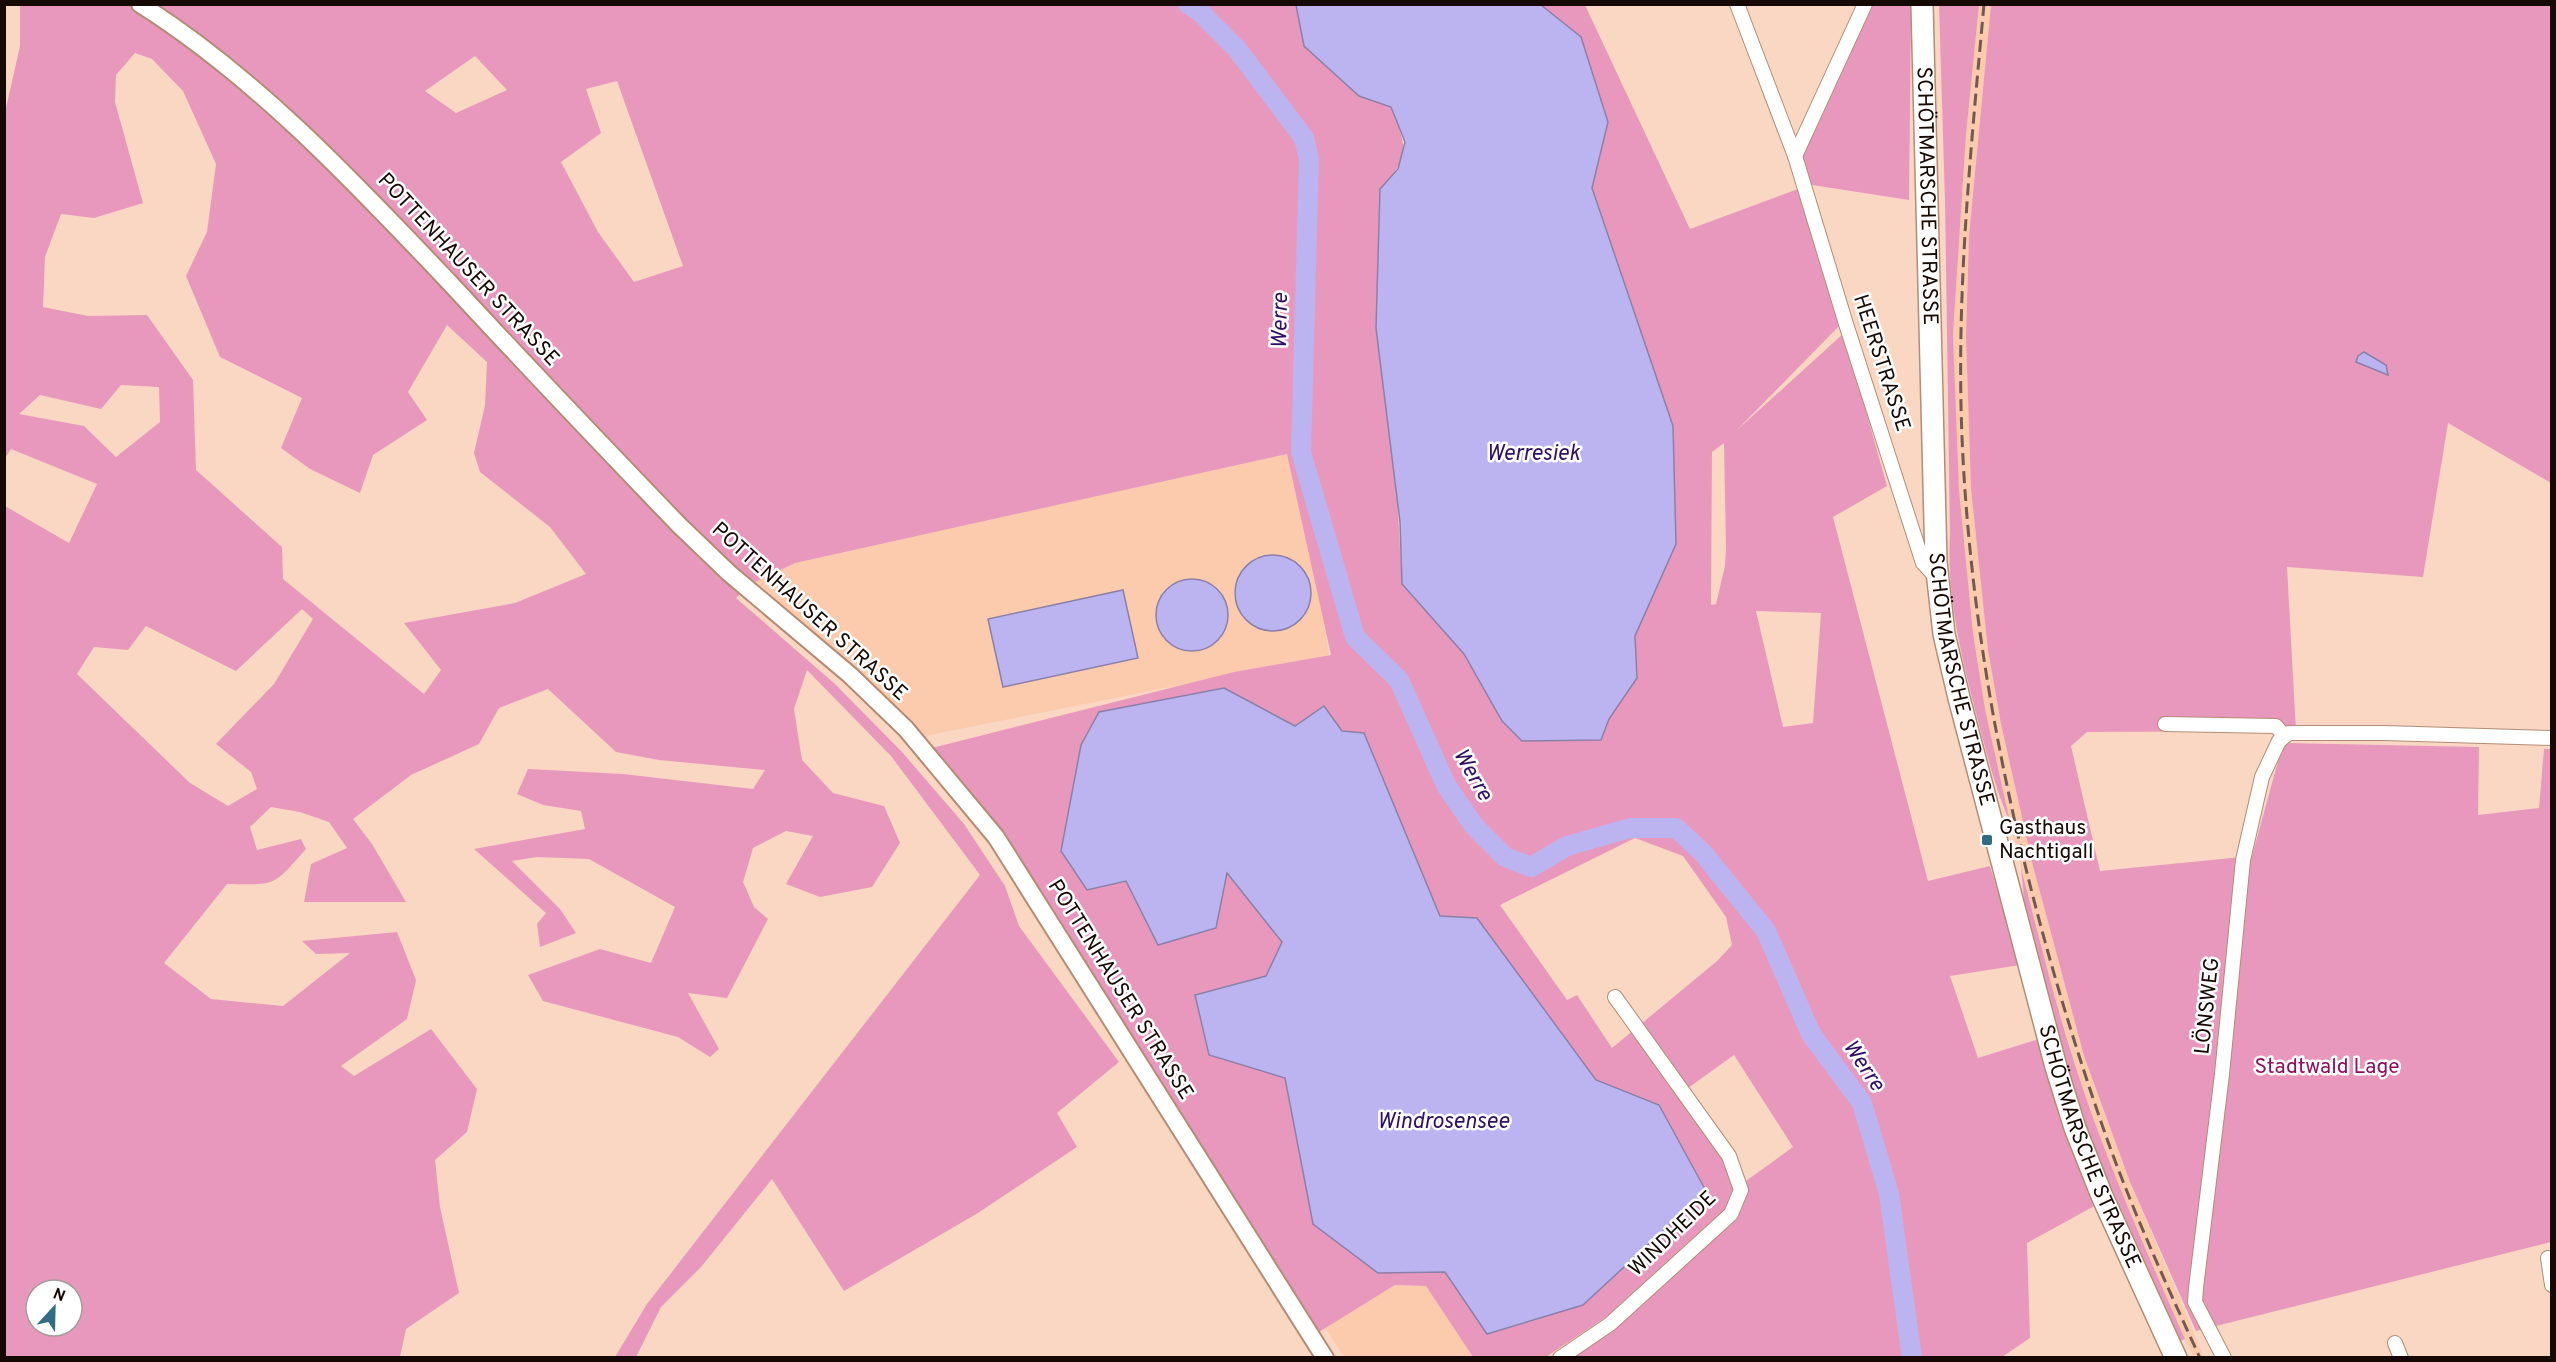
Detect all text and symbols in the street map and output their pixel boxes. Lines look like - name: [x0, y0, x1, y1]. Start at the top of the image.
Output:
- street label: SCHÖTMARSCHE STRASSE: [1910, 66, 1944, 326]
- street label: POTTENHAUSER STRASSE: [371, 168, 565, 372]
- street label: HEERSTRASSE: [1846, 291, 1916, 435]
- water label: Werre: [1267, 292, 1295, 349]
- water label: Werresiek: [1486, 441, 1581, 468]
- street label: POTTENHAUSER STRASSE: [705, 517, 913, 707]
- street label: SCHÖTMARSCHE STRASSE: [1922, 552, 2000, 809]
- water label: Werre: [1446, 744, 1498, 807]
- place label: Gasthaus Nachtigall: [1999, 815, 2093, 866]
- marker: Gasthaus Nachtigall: [1980, 833, 1994, 847]
- street label: POTTENHAUSER STRASSE: [1041, 875, 1199, 1105]
- street label: LÖNSWEG: [2189, 956, 2227, 1056]
- street label: SCHÖTMARSCHE STRASSE: [2032, 1022, 2147, 1273]
- water label: Werre: [1836, 1035, 1890, 1097]
- park label: Stadtwald Lage: [2254, 1054, 2400, 1081]
- water label: Windrosensee: [1377, 1109, 1510, 1136]
- street label: WINDHEIDE: [1623, 1185, 1723, 1283]
- north arrow: [24, 1278, 84, 1338]
- text: N: [50, 1285, 68, 1307]

